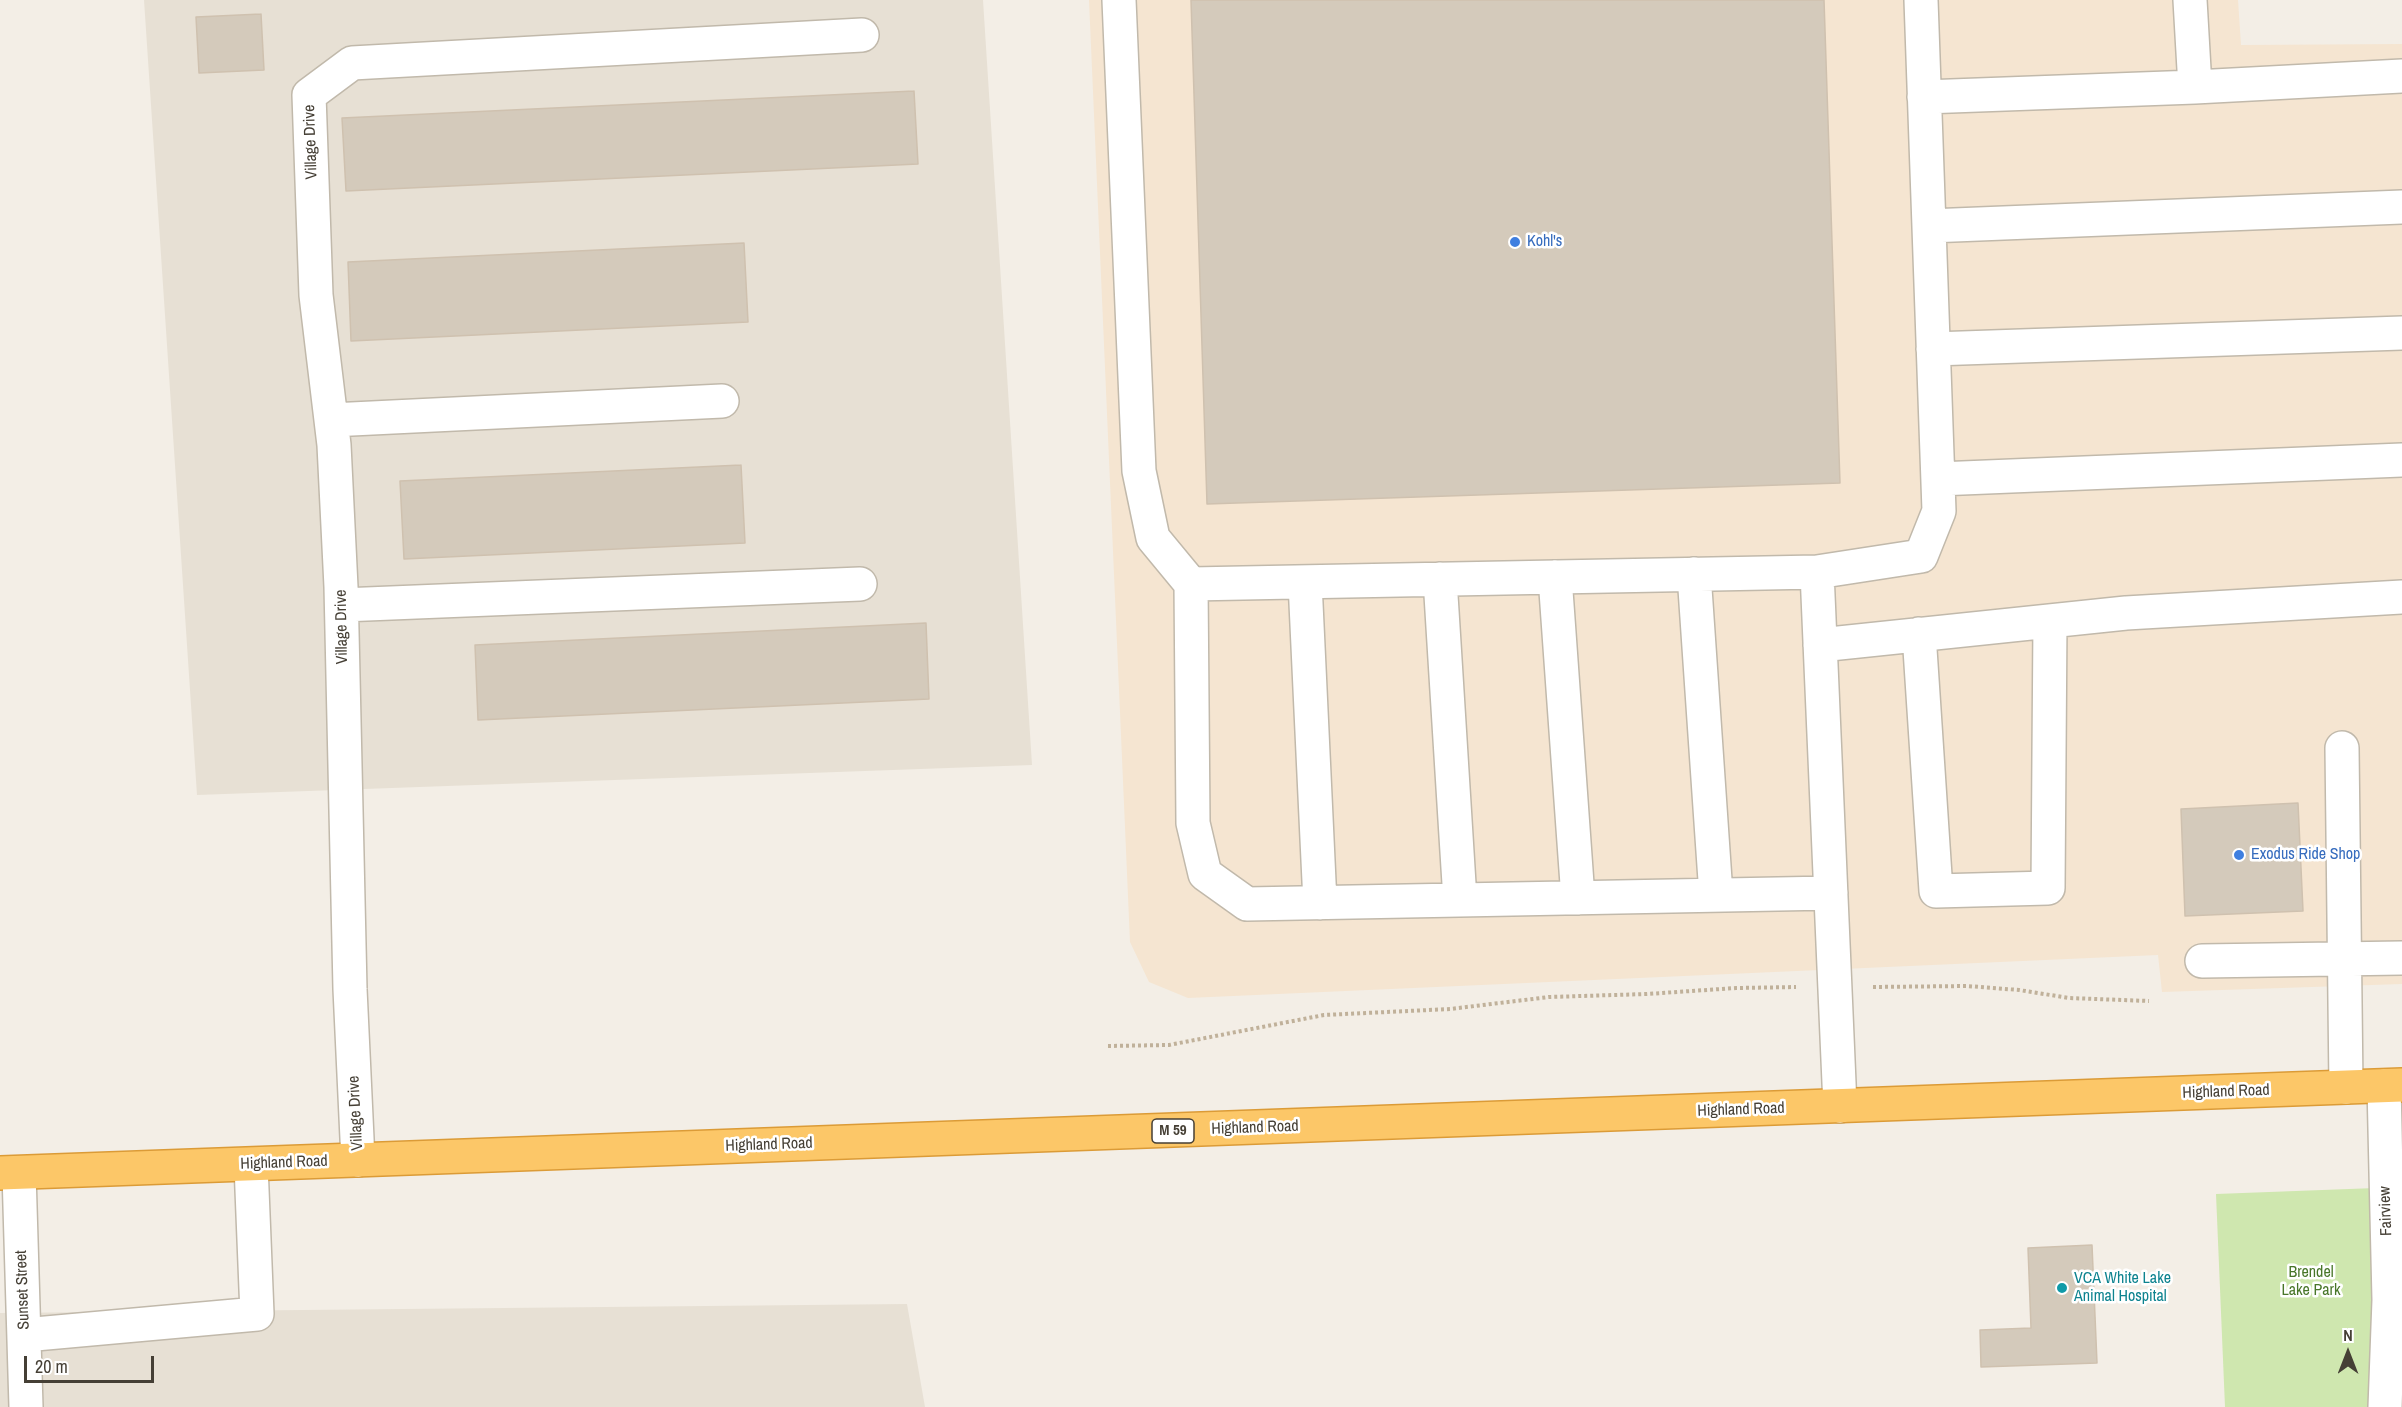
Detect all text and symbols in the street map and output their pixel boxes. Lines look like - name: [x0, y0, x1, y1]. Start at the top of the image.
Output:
- street label: Village Drive: [300, 104, 322, 180]
- place label: Kohl's: [1527, 232, 1562, 252]
- marker: Kohl's: [1508, 235, 1522, 249]
- street label: Village Drive: [332, 589, 352, 665]
- place label: Exodus Ride Shop: [2251, 845, 2360, 865]
- marker: Exodus Ride Shop: [2232, 848, 2246, 862]
- street label: Village Drive: [344, 1075, 368, 1151]
- street label: Highland Road: [2182, 1081, 2270, 1103]
- street label: Highland Road: [1697, 1099, 1785, 1121]
- street label: Highland Road: [1211, 1117, 1299, 1139]
- road number: M 59: [1152, 1119, 1194, 1143]
- street label: Highland Road: [725, 1134, 813, 1156]
- street label: Highland Road: [240, 1152, 328, 1174]
- street label: Fairview: [2376, 1186, 2396, 1236]
- street label: Sunset Street: [12, 1250, 34, 1330]
- park label: Brendel Lake Park: [2281, 1263, 2341, 1301]
- place label: VCA White Lake Animal Hospital: [2074, 1269, 2171, 1307]
- marker: VCA White Lake Animal Hospital: [2055, 1281, 2069, 1295]
- north arrow: [2318, 1323, 2378, 1383]
- text: N: [2343, 1324, 2353, 1346]
- scale bar: [27, 1344, 158, 1382]
- text: 20 m: [35, 1354, 68, 1379]

